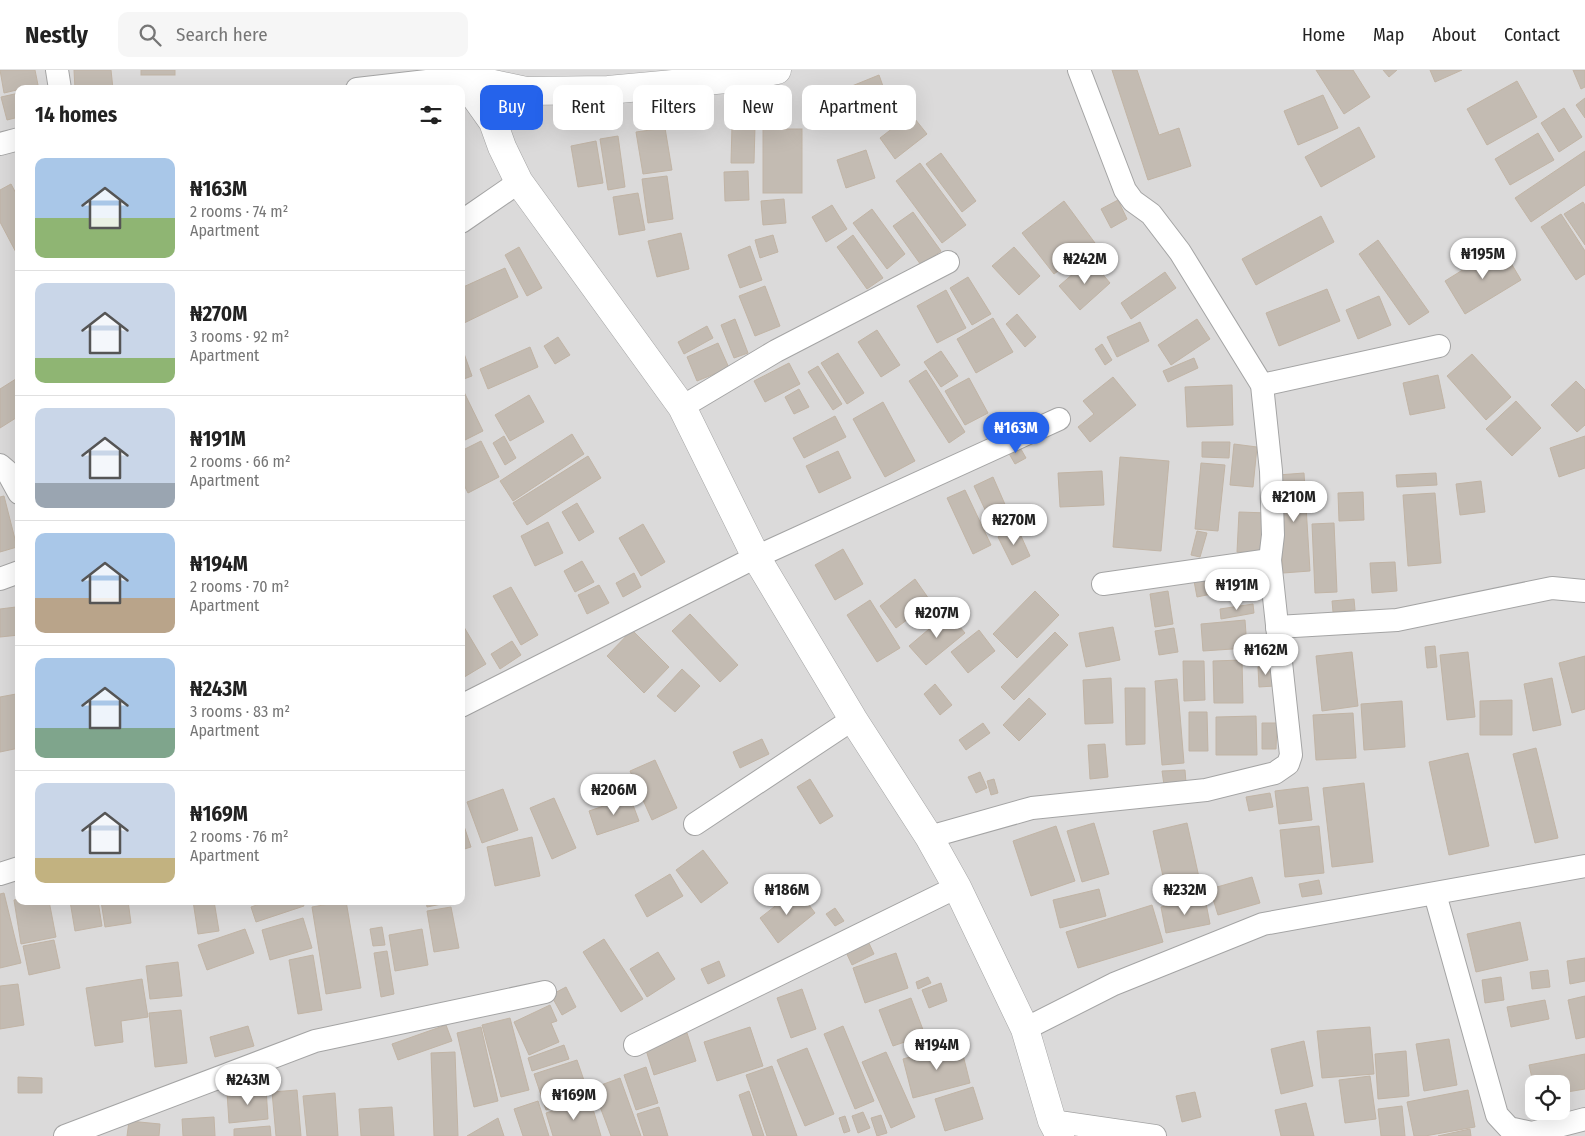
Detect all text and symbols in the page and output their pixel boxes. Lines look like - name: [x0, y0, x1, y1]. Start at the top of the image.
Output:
- search box: [118, 12, 468, 57]
- text: Nestly: [25, 21, 88, 49]
- icon: search: [136, 21, 164, 49]
- text: Search here: [176, 23, 268, 46]
- text: Home: [1302, 24, 1345, 46]
- text: Map: [1373, 24, 1404, 46]
- text: About: [1432, 24, 1476, 46]
- text: Contact: [1504, 24, 1560, 46]
- chip: Buy: [480, 85, 543, 130]
- chip: Rent: [553, 85, 623, 130]
- chip: Filters: [633, 85, 714, 130]
- chip: New: [724, 85, 792, 130]
- chip: Apartment: [802, 85, 916, 130]
- icon: filters: [417, 101, 445, 129]
- text: 14 homes: [35, 102, 117, 128]
- text: ₦163M: [190, 176, 247, 202]
- icon: home: [75, 178, 135, 238]
- text: 2 rooms · 74 m²: [190, 202, 288, 221]
- text: Apartment: [190, 221, 259, 240]
- pin: ₦195M: [1448, 238, 1518, 280]
- pin: ₦242M: [1050, 242, 1120, 285]
- text: ₦195M: [1461, 244, 1505, 263]
- text: ₦242M: [1063, 249, 1107, 268]
- text: ₦270M: [190, 301, 247, 327]
- icon: home: [75, 303, 135, 363]
- text: 3 rooms · 92 m²: [190, 327, 289, 346]
- text: Apartment: [190, 346, 259, 365]
- pin: ₦163M: [981, 412, 1051, 454]
- text: ₦163M: [994, 418, 1038, 437]
- text: ₦191M: [190, 426, 246, 452]
- icon: home: [75, 428, 135, 488]
- text: 2 rooms · 66 m²: [190, 452, 290, 471]
- text: Apartment: [190, 471, 259, 490]
- pin: ₦210M: [1259, 480, 1329, 523]
- text: ₦210M: [1272, 487, 1316, 506]
- pin: ₦270M: [979, 504, 1049, 546]
- text: ₦270M: [992, 510, 1036, 529]
- text: ₦194M: [190, 551, 248, 577]
- icon: home: [75, 553, 135, 613]
- pin: ₦191M: [1202, 568, 1272, 611]
- text: ₦191M: [1216, 575, 1258, 594]
- text: 2 rooms · 70 m²: [190, 577, 289, 596]
- text: Apartment: [190, 596, 259, 615]
- pin: ₦207M: [902, 596, 972, 639]
- text: ₦207M: [915, 603, 959, 622]
- pin: ₦162M: [1231, 634, 1301, 676]
- text: ₦162M: [1244, 640, 1288, 659]
- text: ₦243M: [190, 676, 247, 702]
- icon: home: [75, 678, 135, 738]
- text: 3 rooms · 83 m²: [190, 702, 290, 721]
- text: Apartment: [190, 721, 259, 740]
- pin: ₦206M: [579, 774, 649, 816]
- text: ₦206M: [591, 780, 637, 799]
- text: ₦169M: [190, 801, 248, 827]
- icon: home: [75, 803, 135, 863]
- text: 2 rooms · 76 m²: [190, 827, 289, 846]
- text: Apartment: [190, 846, 259, 865]
- pin: ₦186M: [752, 874, 822, 916]
- pin: ₦232M: [1150, 874, 1220, 916]
- text: ₦186M: [765, 880, 809, 899]
- text: ₦232M: [1163, 880, 1207, 899]
- pin: ₦194M: [902, 1028, 972, 1071]
- text: ₦194M: [915, 1035, 959, 1054]
- pin: ₦243M: [213, 1064, 283, 1106]
- text: ₦243M: [226, 1070, 270, 1089]
- map controls: [1525, 1075, 1570, 1120]
- button: locate: [1525, 1075, 1570, 1120]
- pin: ₦169M: [539, 1078, 609, 1121]
- text: ₦169M: [552, 1085, 596, 1104]

